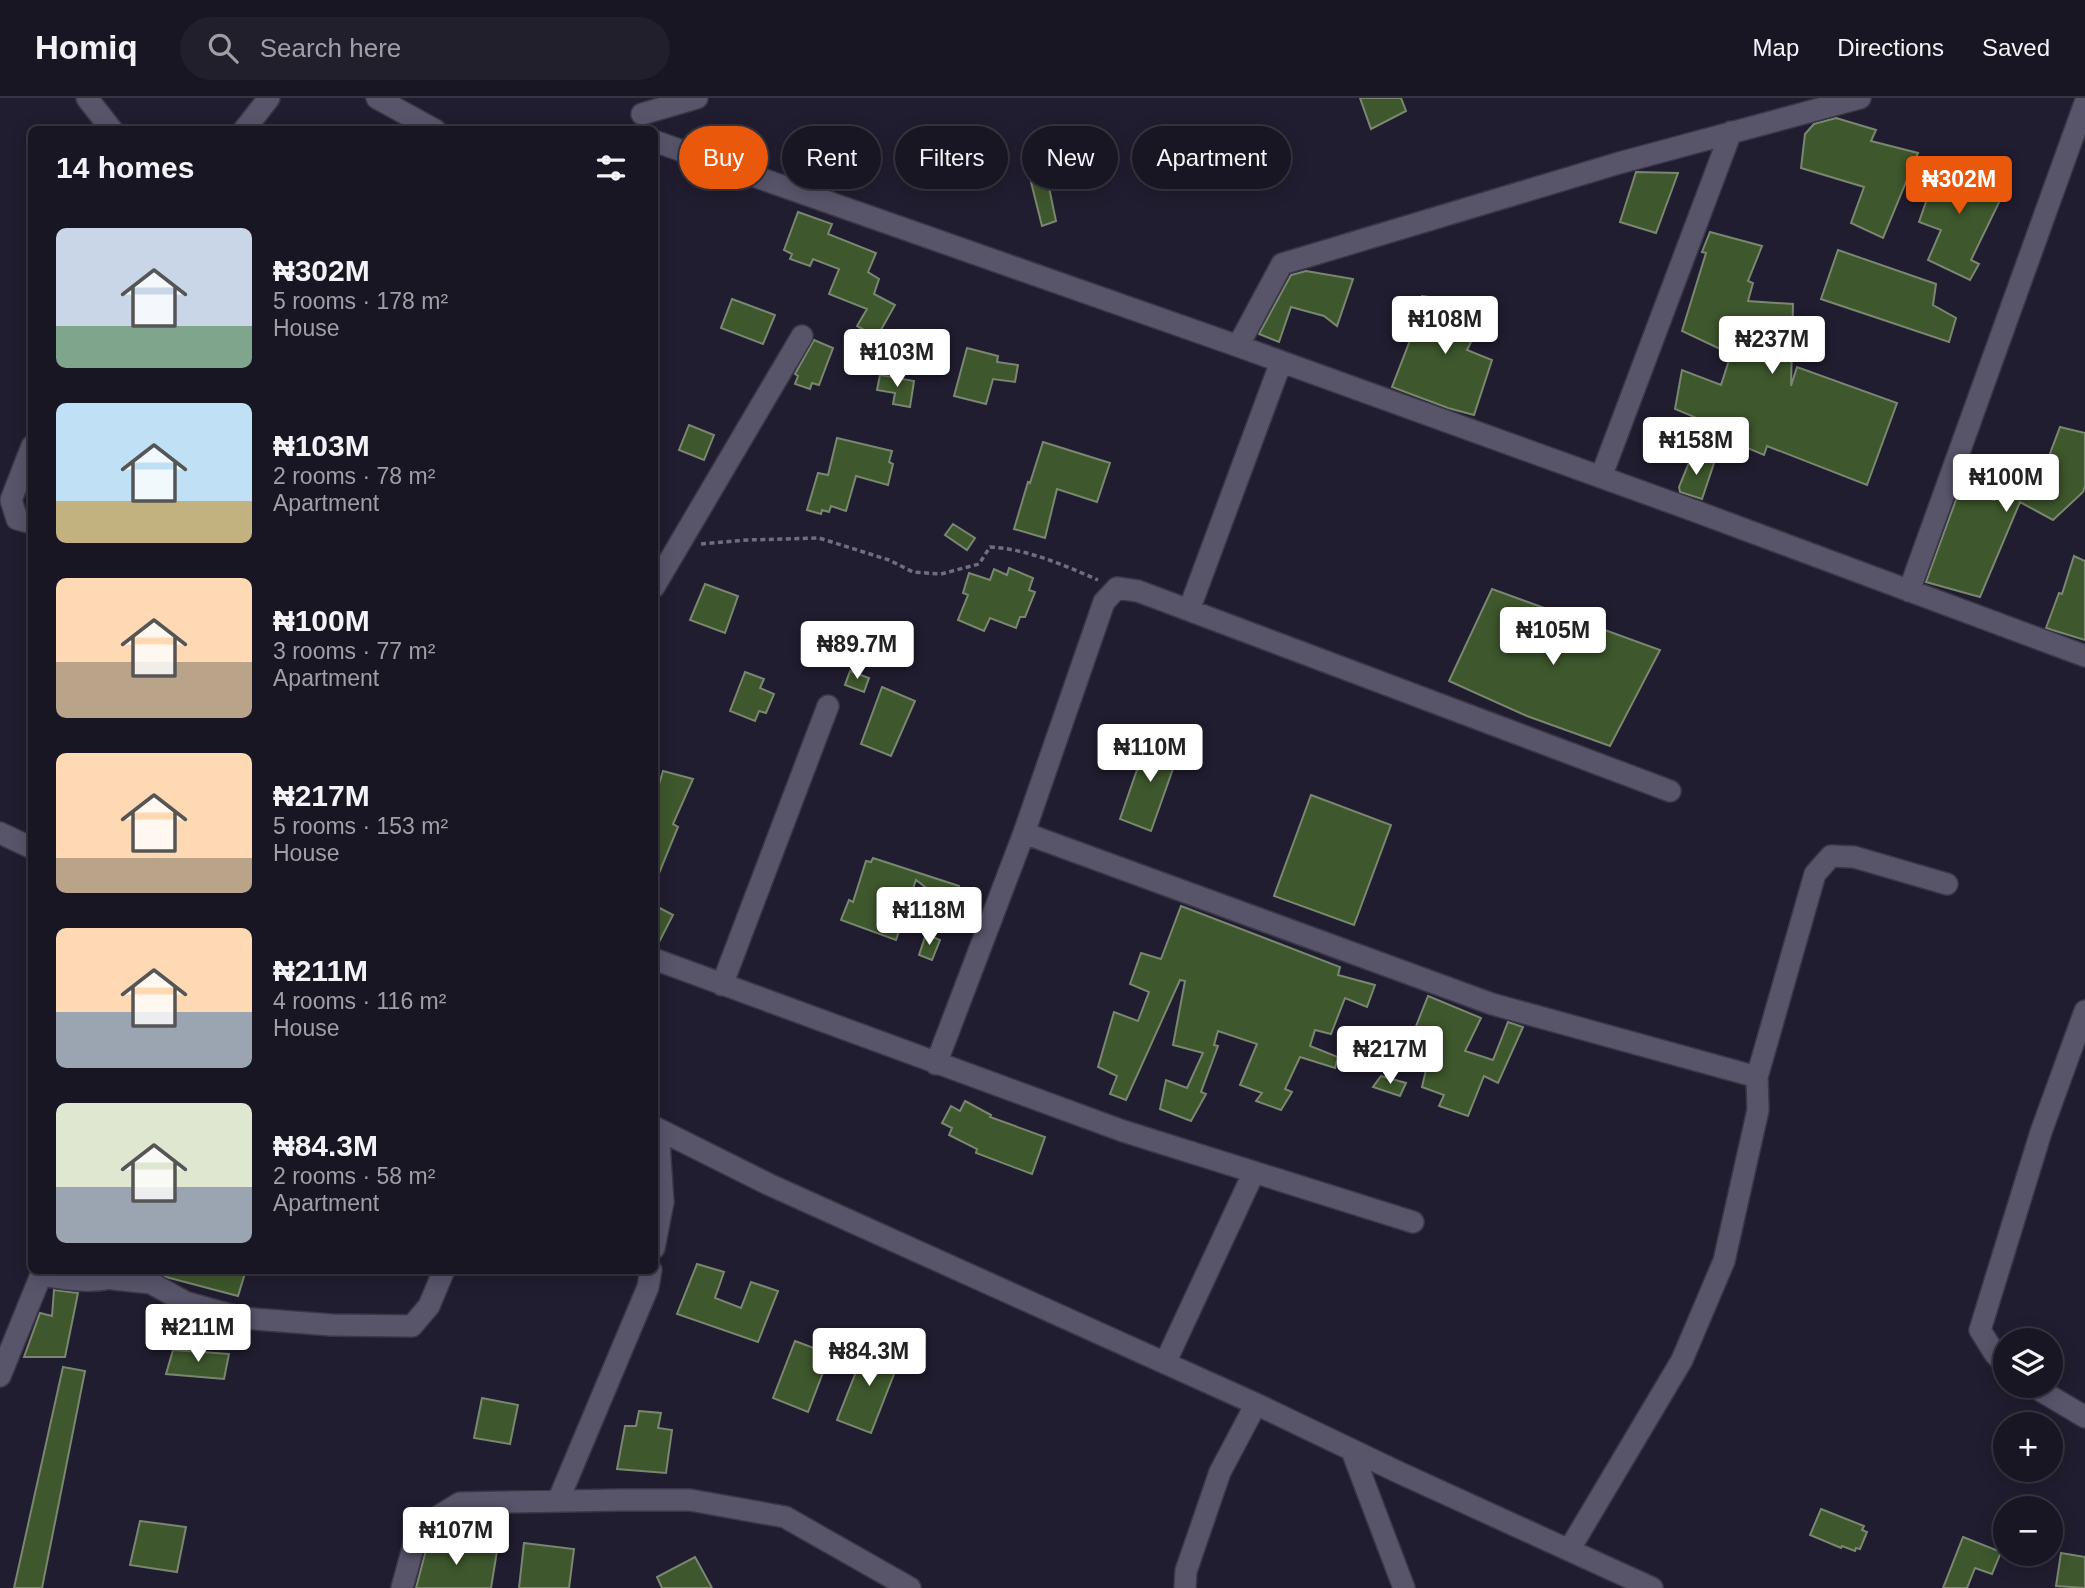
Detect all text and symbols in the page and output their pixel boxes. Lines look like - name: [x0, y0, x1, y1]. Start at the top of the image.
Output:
- search box: [180, 17, 670, 80]
- text: Homiq: [35, 29, 138, 66]
- icon: search: [204, 29, 242, 67]
- text: Search here: [260, 33, 401, 63]
- text: Map: [1753, 34, 1799, 61]
- text: Directions: [1837, 34, 1944, 61]
- text: Saved: [1982, 34, 2050, 61]
- chip: Buy: [679, 126, 768, 189]
- chip: Rent: [782, 126, 881, 189]
- chip: Filters: [895, 126, 1008, 189]
- chip: New: [1022, 126, 1118, 189]
- chip: Apartment: [1132, 126, 1291, 189]
- icon: filters: [592, 149, 630, 187]
- text: 14 homes: [56, 151, 194, 184]
- pin: ₦302M: [1910, 156, 2008, 216]
- text: ₦302M: [1922, 166, 1996, 192]
- text: ₦302M: [273, 254, 370, 287]
- icon: home: [112, 256, 196, 340]
- text: 5 rooms · 178 m²: [273, 288, 448, 314]
- pin: ₦108M: [1396, 296, 1494, 356]
- text: ₦108M: [1408, 306, 1482, 332]
- text: House: [273, 315, 339, 341]
- pin: ₦237M: [1723, 316, 1821, 376]
- text: ₦237M: [1735, 326, 1809, 352]
- pin: ₦103M: [848, 330, 946, 389]
- text: ₦103M: [860, 339, 934, 365]
- pin: ₦158M: [1647, 418, 1745, 477]
- text: ₦158M: [1659, 427, 1733, 453]
- text: ₦103M: [273, 429, 370, 462]
- icon: home: [112, 431, 196, 515]
- pin: ₦100M: [1957, 454, 2055, 514]
- text: 2 rooms · 78 m²: [273, 463, 435, 489]
- text: ₦100M: [1969, 464, 2043, 490]
- text: Apartment: [273, 490, 379, 516]
- text: ₦100M: [273, 604, 370, 637]
- icon: home: [112, 606, 196, 690]
- pin: ₦105M: [1504, 608, 1602, 667]
- text: ₦105M: [1516, 617, 1590, 643]
- pin: ₦89.7M: [800, 622, 914, 681]
- text: ₦89.7M: [817, 631, 897, 657]
- text: 3 rooms · 77 m²: [273, 638, 435, 664]
- text: Apartment: [273, 665, 379, 691]
- pin: ₦110M: [1101, 724, 1199, 784]
- text: ₦110M: [1114, 734, 1186, 760]
- text: ₦217M: [273, 779, 370, 812]
- icon: home: [112, 781, 196, 865]
- text: 5 rooms · 153 m²: [273, 813, 448, 839]
- text: House: [273, 840, 339, 866]
- pin: ₦118M: [880, 888, 978, 947]
- text: ₦118M: [893, 897, 965, 923]
- text: ₦211M: [273, 954, 368, 987]
- icon: home: [112, 956, 196, 1040]
- text: 4 rooms · 116 m²: [273, 988, 446, 1014]
- text: House: [273, 1015, 339, 1041]
- pin: ₦217M: [1341, 1026, 1439, 1086]
- text: ₦217M: [1353, 1036, 1427, 1062]
- text: ₦84.3M: [273, 1129, 378, 1162]
- icon: home: [112, 1131, 196, 1215]
- text: 2 rooms · 58 m²: [273, 1163, 435, 1189]
- text: Apartment: [273, 1190, 379, 1216]
- pin: ₦211M: [149, 1304, 247, 1364]
- text: ₦211M: [162, 1314, 234, 1340]
- pin: ₦84.3M: [812, 1328, 926, 1388]
- map controls: [1993, 1328, 2063, 1566]
- button: layers: [1993, 1328, 2063, 1398]
- text: ₦84.3M: [829, 1338, 909, 1364]
- button: +: [1993, 1412, 2063, 1482]
- button: −: [1993, 1496, 2063, 1566]
- pin: ₦107M: [407, 1508, 505, 1567]
- text: ₦107M: [419, 1517, 493, 1543]

